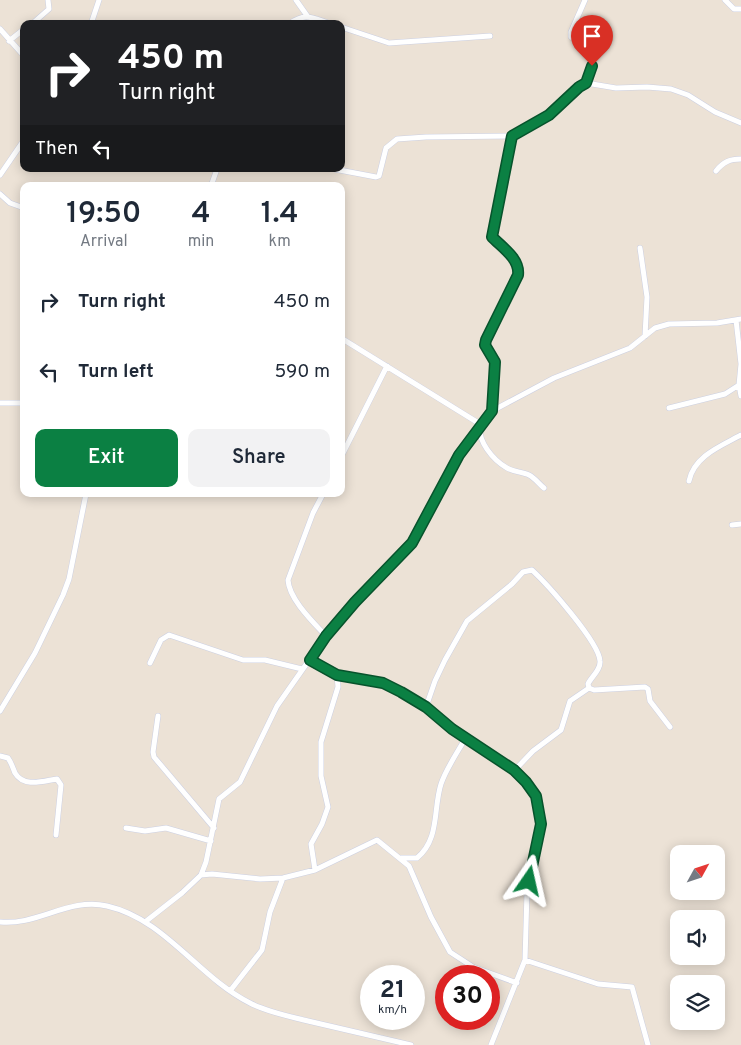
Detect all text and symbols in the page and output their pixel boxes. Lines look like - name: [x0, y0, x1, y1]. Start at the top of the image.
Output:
- pin: [571, 15, 613, 66]
- icon: arrive: [578, 22, 606, 50]
- text: 450 m: [118, 37, 224, 81]
- icon: right: [35, 40, 100, 105]
- text: Turn right: [118, 80, 215, 107]
- icon: left: [88, 135, 116, 163]
- text: Then: [35, 137, 78, 161]
- text: 19:50: [66, 196, 141, 233]
- text: 4: [191, 196, 211, 233]
- text: 1.4: [261, 196, 299, 233]
- text: Arrival: [80, 232, 128, 252]
- text: min: [188, 232, 214, 252]
- text: km: [269, 232, 291, 252]
- icon: right: [35, 288, 63, 316]
- text: Turn right: [78, 290, 166, 314]
- text: 450 m: [274, 290, 330, 314]
- icon: left: [35, 358, 63, 386]
- text: Turn left: [78, 360, 154, 384]
- text: 590 m: [274, 360, 330, 384]
- button: Exit: [35, 429, 178, 487]
- button: Share: [188, 429, 330, 487]
- north arrow: [670, 845, 725, 900]
- map controls: [670, 845, 725, 1030]
- position arrow: [502, 854, 554, 906]
- button: sound: [670, 910, 725, 965]
- speed limit sign: 30: [435, 965, 500, 1030]
- text: 21: [380, 975, 405, 1007]
- button: layers: [670, 975, 725, 1030]
- text: km/h: [378, 1002, 407, 1018]

